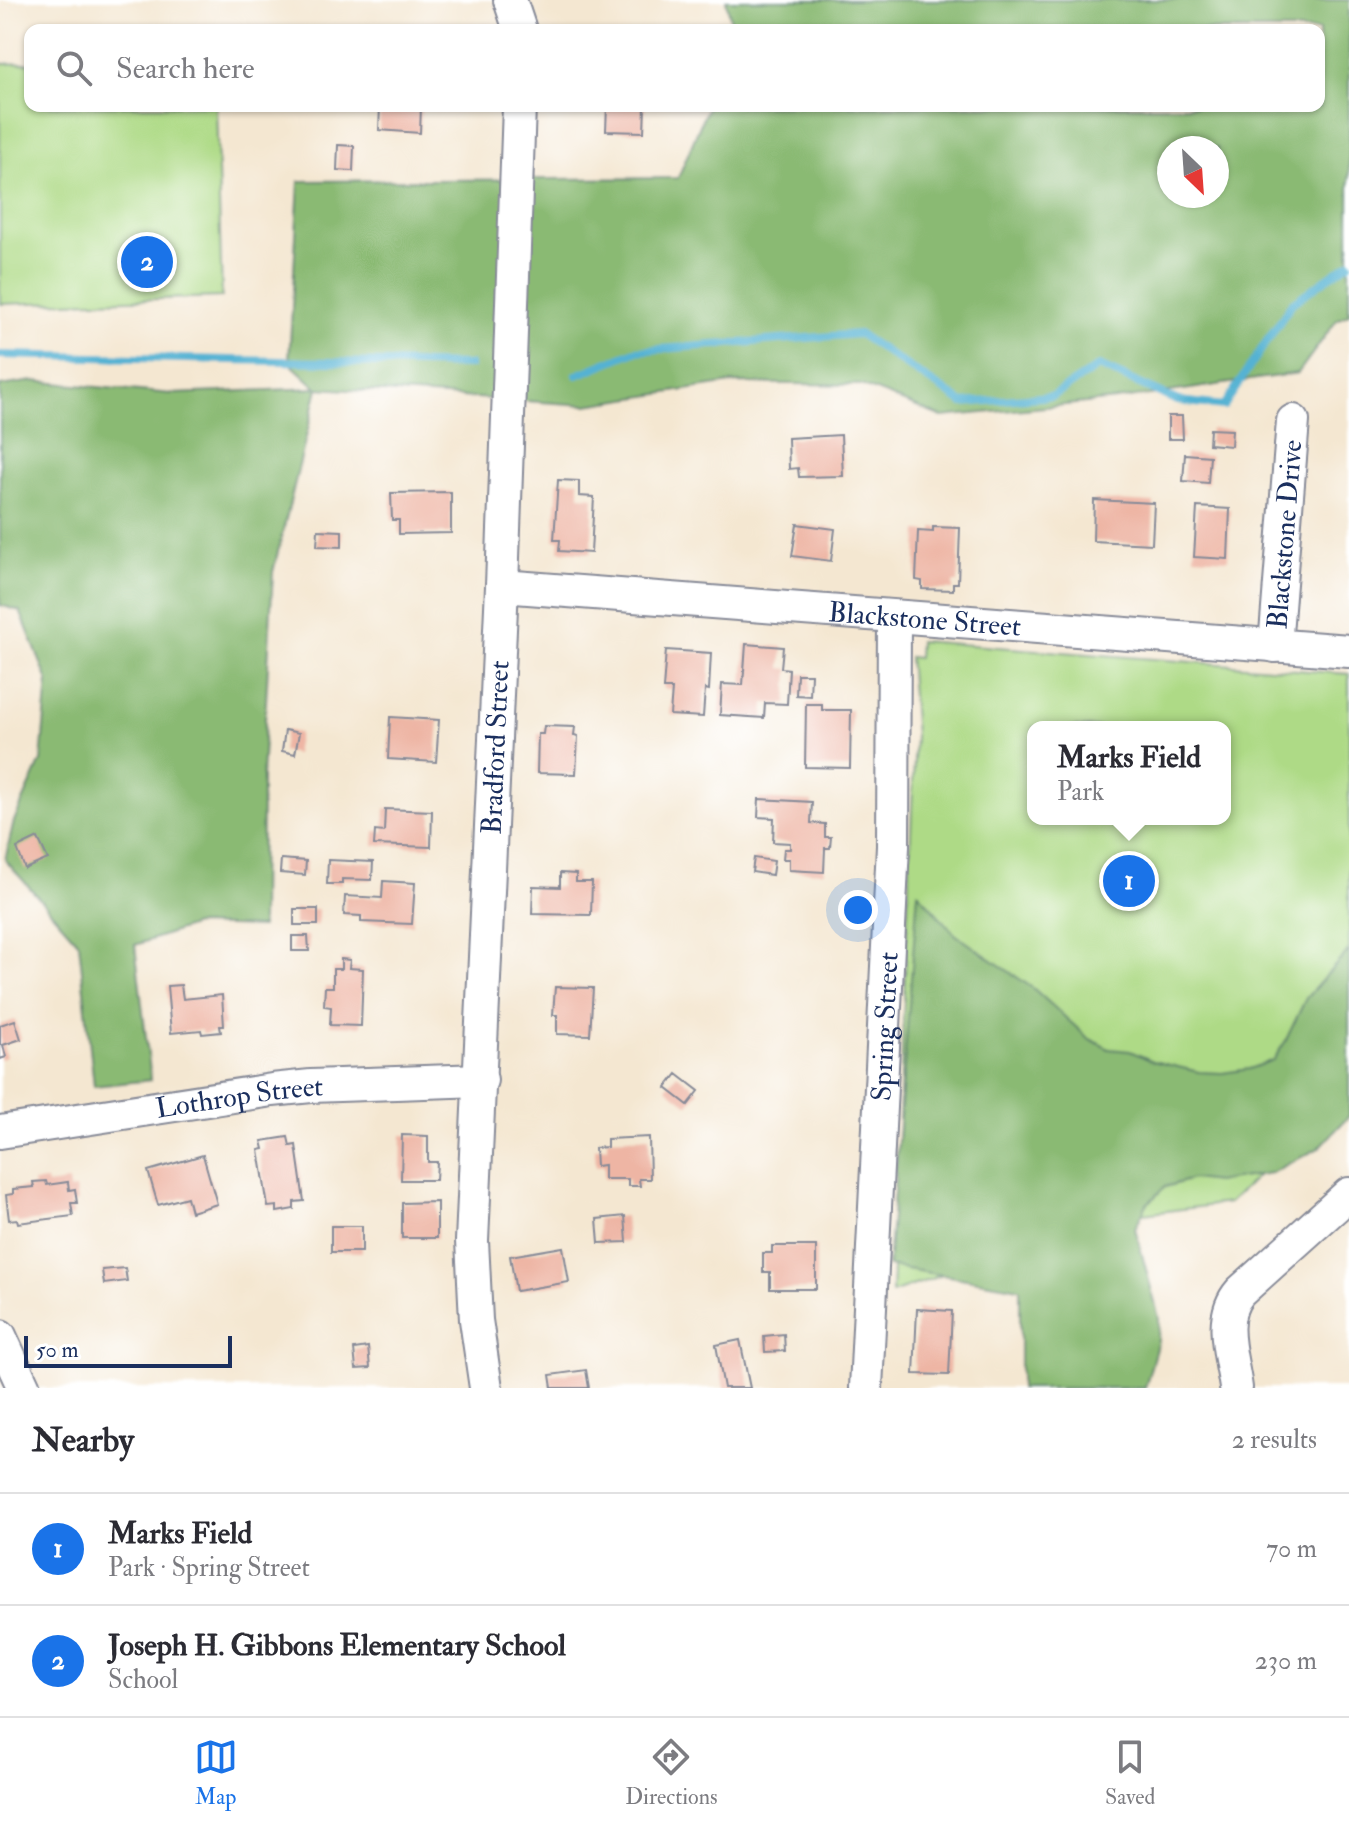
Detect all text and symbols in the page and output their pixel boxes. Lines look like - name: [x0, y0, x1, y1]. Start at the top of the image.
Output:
- search box: [24, 24, 1325, 112]
- icon: search: [52, 46, 96, 90]
- text: Search here: [116, 50, 255, 87]
- north arrow: [1157, 136, 1229, 208]
- pin: 2: [121, 232, 173, 292]
- street label: Blackstone Drive: [1260, 438, 1310, 630]
- street label: Blackstone Street: [827, 595, 1022, 645]
- street label: Bradford Street: [475, 660, 518, 835]
- popup: [1027, 721, 1231, 825]
- text: Marks Field: [1057, 739, 1201, 776]
- text: Park: [1057, 776, 1104, 808]
- pin: 1: [1103, 851, 1155, 911]
- your location: [838, 890, 878, 930]
- street label: Spring Street: [864, 951, 907, 1102]
- street label: Lothrop Street: [153, 1070, 324, 1127]
- scale bar: [24, 1332, 232, 1368]
- text: 50 m: [36, 1336, 78, 1364]
- text: Nearby: [32, 1419, 134, 1462]
- text: 2 results: [1232, 1424, 1317, 1456]
- text: Marks Field: [108, 1515, 252, 1552]
- text: 1: [53, 1533, 63, 1565]
- text: 70 m: [1266, 1533, 1317, 1565]
- text: Park · Spring Street: [108, 1552, 310, 1584]
- text: Joseph H. Gibbons Elementary School: [108, 1627, 566, 1664]
- text: 2: [51, 1645, 65, 1677]
- text: 230 m: [1255, 1645, 1317, 1677]
- text: School: [108, 1664, 178, 1696]
- tab: Map: [194, 1735, 238, 1811]
- tab: Directions: [625, 1735, 718, 1811]
- tab: Saved: [1105, 1735, 1155, 1811]

